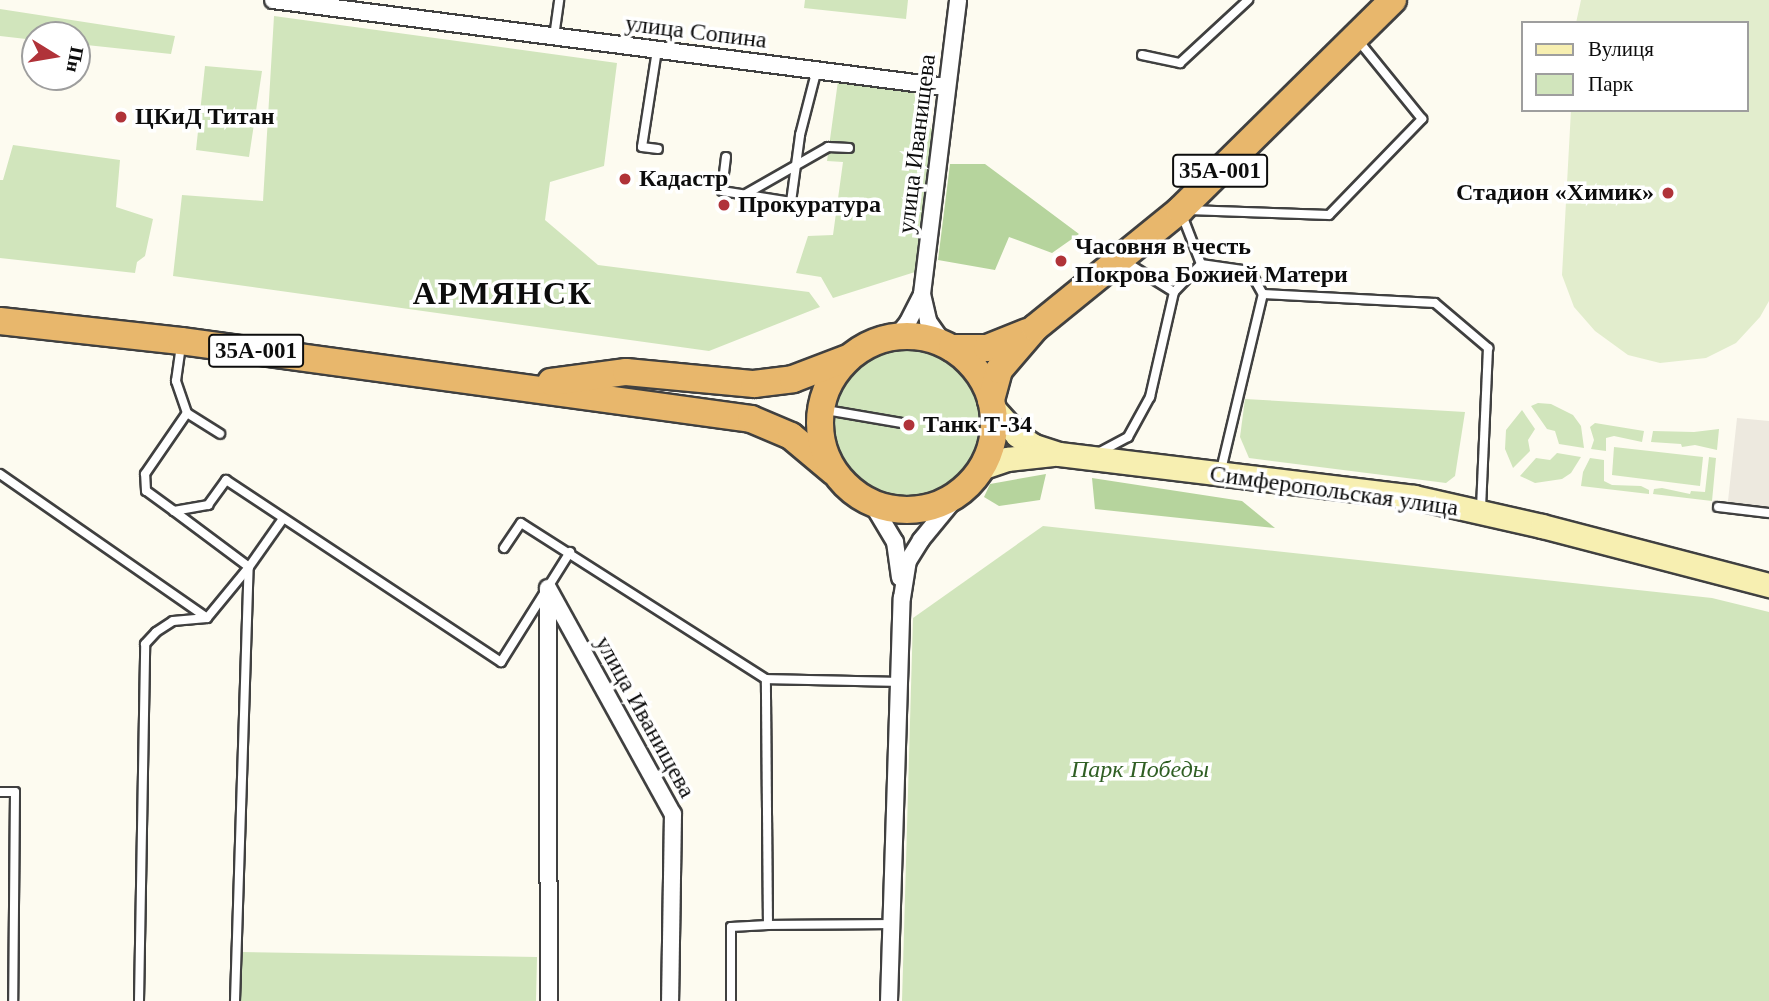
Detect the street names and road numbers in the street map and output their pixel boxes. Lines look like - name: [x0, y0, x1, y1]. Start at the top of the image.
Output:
- street label: улица Сопина: [624, 9, 768, 55]
- street label: улица Иванищева: [892, 53, 942, 235]
- road number: 35А-001: [1171, 152, 1269, 190]
- road number: 35А-001: [207, 332, 305, 370]
- street label: Симферопольская улица: [1208, 459, 1460, 523]
- street label: улица Иванищева: [589, 631, 701, 803]

